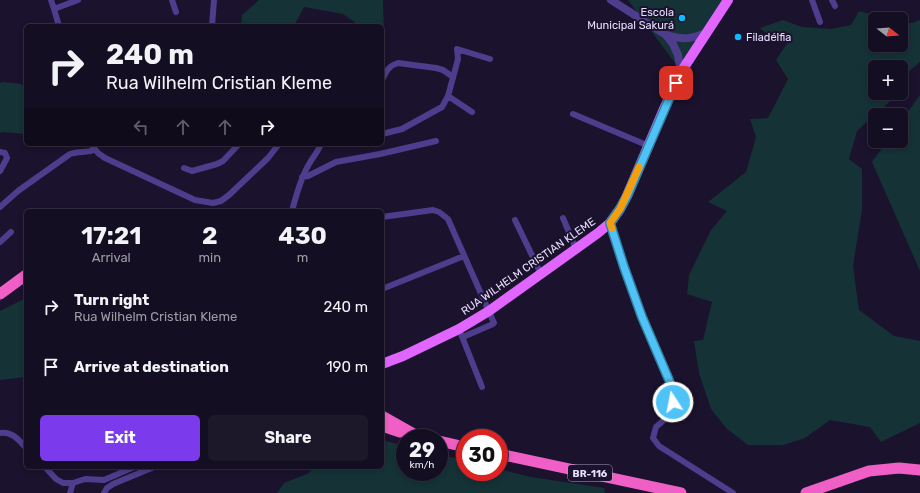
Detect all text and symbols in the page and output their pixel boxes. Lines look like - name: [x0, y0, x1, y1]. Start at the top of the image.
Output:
- place label: Escola Municipal Sakurá: [587, 6, 674, 32]
- north arrow: [868, 12, 908, 52]
- map controls: [868, 12, 908, 148]
- marker: Escola Municipal Sakurá: [677, 13, 687, 23]
- place label: Filadélfia: [746, 31, 791, 44]
- marker: Filadélfia: [733, 32, 743, 42]
- text: 240 m: [106, 38, 194, 71]
- icon: right: [40, 40, 92, 92]
- button: +: [868, 60, 908, 100]
- pin: [659, 66, 693, 100]
- text: Rua Wilhelm Cristian Kleme: [106, 72, 332, 94]
- icon: arrive: [665, 72, 687, 94]
- button: −: [868, 108, 908, 148]
- icon: left: [130, 116, 152, 138]
- icon: ahead: [172, 116, 194, 138]
- icon: ahead: [214, 116, 236, 138]
- icon: right: [256, 116, 278, 138]
- street label: RUA WILHELM CRISTIAN KLEME: [459, 215, 598, 318]
- text: 17:21: [81, 222, 141, 250]
- text: 2: [202, 222, 218, 250]
- text: 430: [278, 222, 327, 250]
- text: Arrival: [92, 250, 131, 265]
- text: min: [199, 250, 221, 265]
- text: m: [297, 250, 308, 265]
- text: Turn right: [74, 291, 149, 309]
- icon: right: [40, 296, 62, 318]
- text: 240 m: [323, 298, 368, 316]
- text: Rua Wilhelm Cristian Kleme: [74, 309, 237, 324]
- icon: arrive: [40, 356, 62, 378]
- text: Arrive at destination: [74, 358, 229, 376]
- text: 190 m: [326, 358, 368, 376]
- position arrow: [652, 381, 694, 423]
- button: Exit: [40, 415, 200, 461]
- button: Share: [208, 415, 368, 461]
- speed limit sign: 30: [456, 429, 508, 481]
- text: 29: [409, 438, 435, 462]
- text: km/h: [410, 459, 434, 471]
- road number: BR-116: [568, 465, 612, 481]

